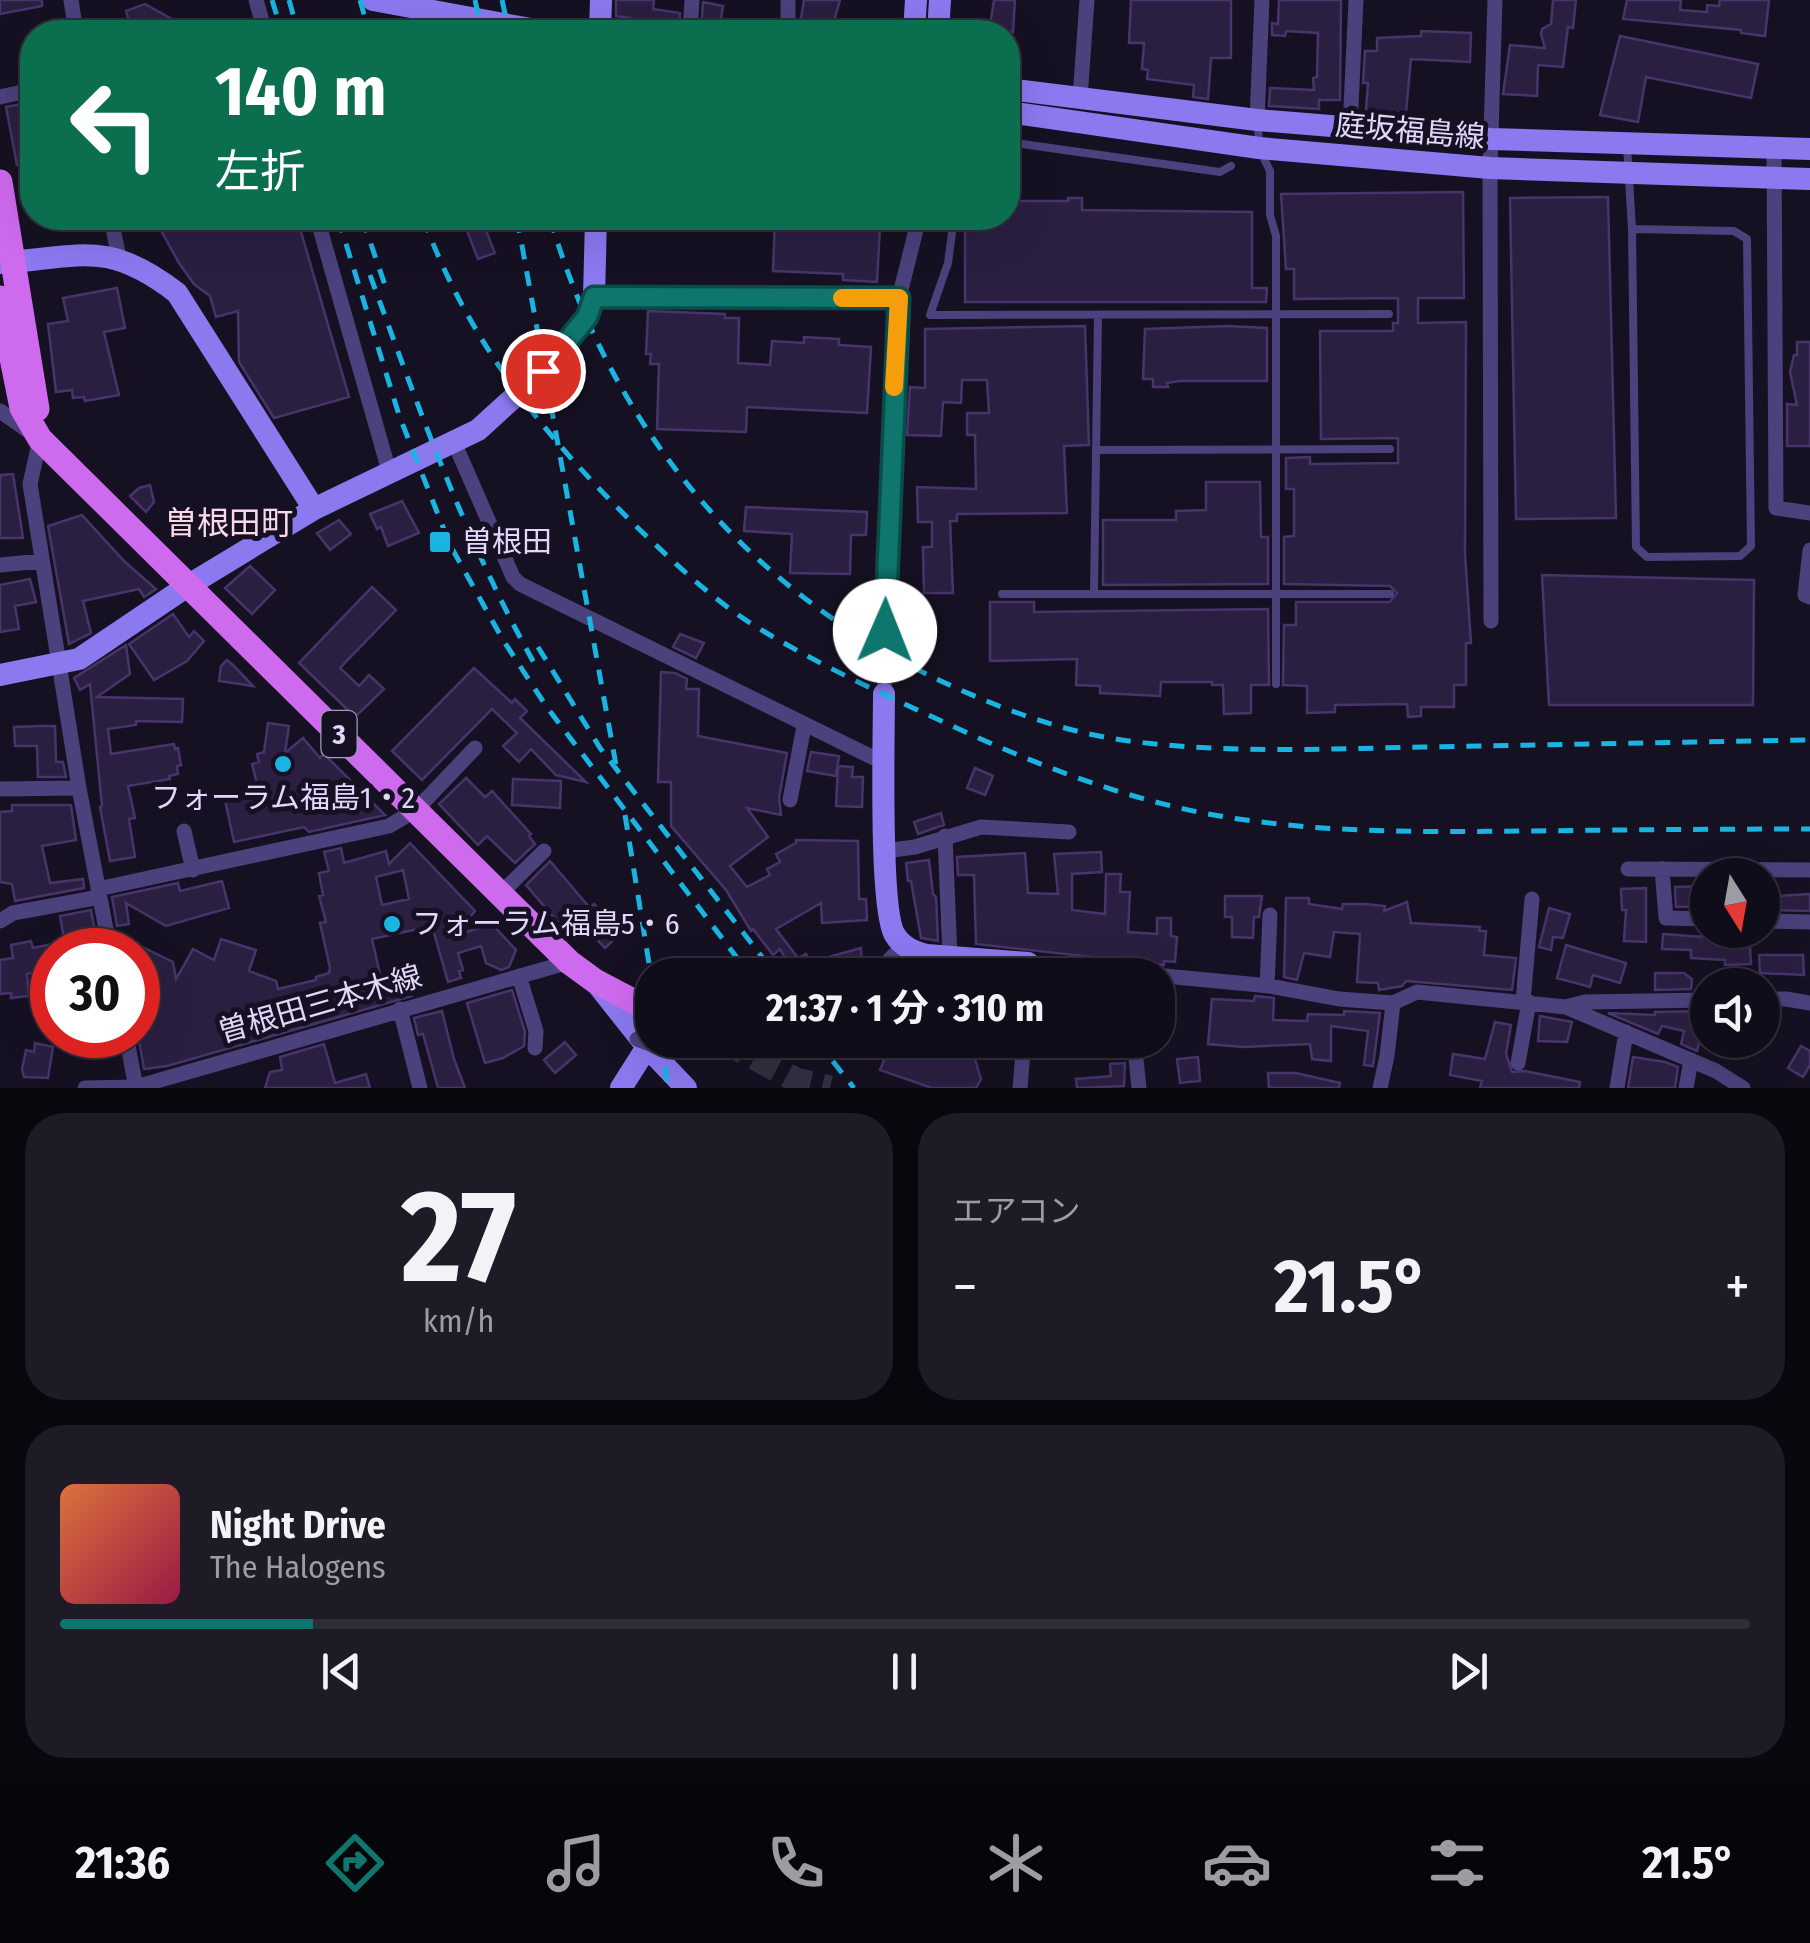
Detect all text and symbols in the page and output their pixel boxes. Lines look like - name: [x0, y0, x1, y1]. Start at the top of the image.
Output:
- text: 140 m: [215, 50, 387, 134]
- icon: left: [50, 60, 180, 190]
- street label: 庭坂福島線: [1334, 107, 1486, 155]
- text: 左折: [215, 145, 305, 199]
- pin: [501, 329, 586, 414]
- icon: arrive: [516, 344, 571, 399]
- district label: 曽根田町: [165, 504, 293, 542]
- place label: 曽根田: [462, 524, 552, 560]
- marker: 曽根田: [427, 529, 453, 555]
- position arrow: [833, 579, 937, 683]
- road number: 3: [322, 711, 356, 757]
- marker: フォーラム福島1・2: [272, 753, 294, 775]
- place label: フォーラム福島1・2: [151, 780, 415, 816]
- north arrow: [1690, 858, 1780, 948]
- map controls: [1690, 858, 1780, 1058]
- place label: フォーラム福島5・6: [412, 906, 680, 942]
- marker: フォーラム福島5・6: [381, 913, 403, 935]
- speed limit sign: 30: [30, 928, 160, 1058]
- street label: 曽根田三本木線: [214, 958, 426, 1050]
- button: sound: [1690, 968, 1780, 1058]
- text: 21:37 · 1 分 · 310 m: [766, 985, 1044, 1031]
- text: 27: [401, 1159, 516, 1315]
- text: エアコン: [953, 1192, 1081, 1230]
- text: 21.5°: [1274, 1242, 1428, 1332]
- text: −: [953, 1254, 977, 1320]
- text: +: [1725, 1254, 1750, 1320]
- text: km/h: [423, 1302, 494, 1340]
- text: Night Drive: [210, 1502, 386, 1548]
- text: The Halogens: [210, 1548, 386, 1586]
- icon: previous: [314, 1644, 369, 1699]
- icon: pause: [877, 1644, 932, 1699]
- icon: next: [1441, 1644, 1496, 1699]
- icon: directions: [320, 1828, 390, 1898]
- icon: music: [541, 1828, 611, 1898]
- icon: phone: [761, 1828, 831, 1898]
- icon: climate: [981, 1828, 1051, 1898]
- icon: car: [1202, 1828, 1272, 1898]
- icon: filters: [1422, 1828, 1492, 1898]
- text: 21:36: [75, 1836, 170, 1890]
- text: 21.5°: [1642, 1836, 1735, 1890]

